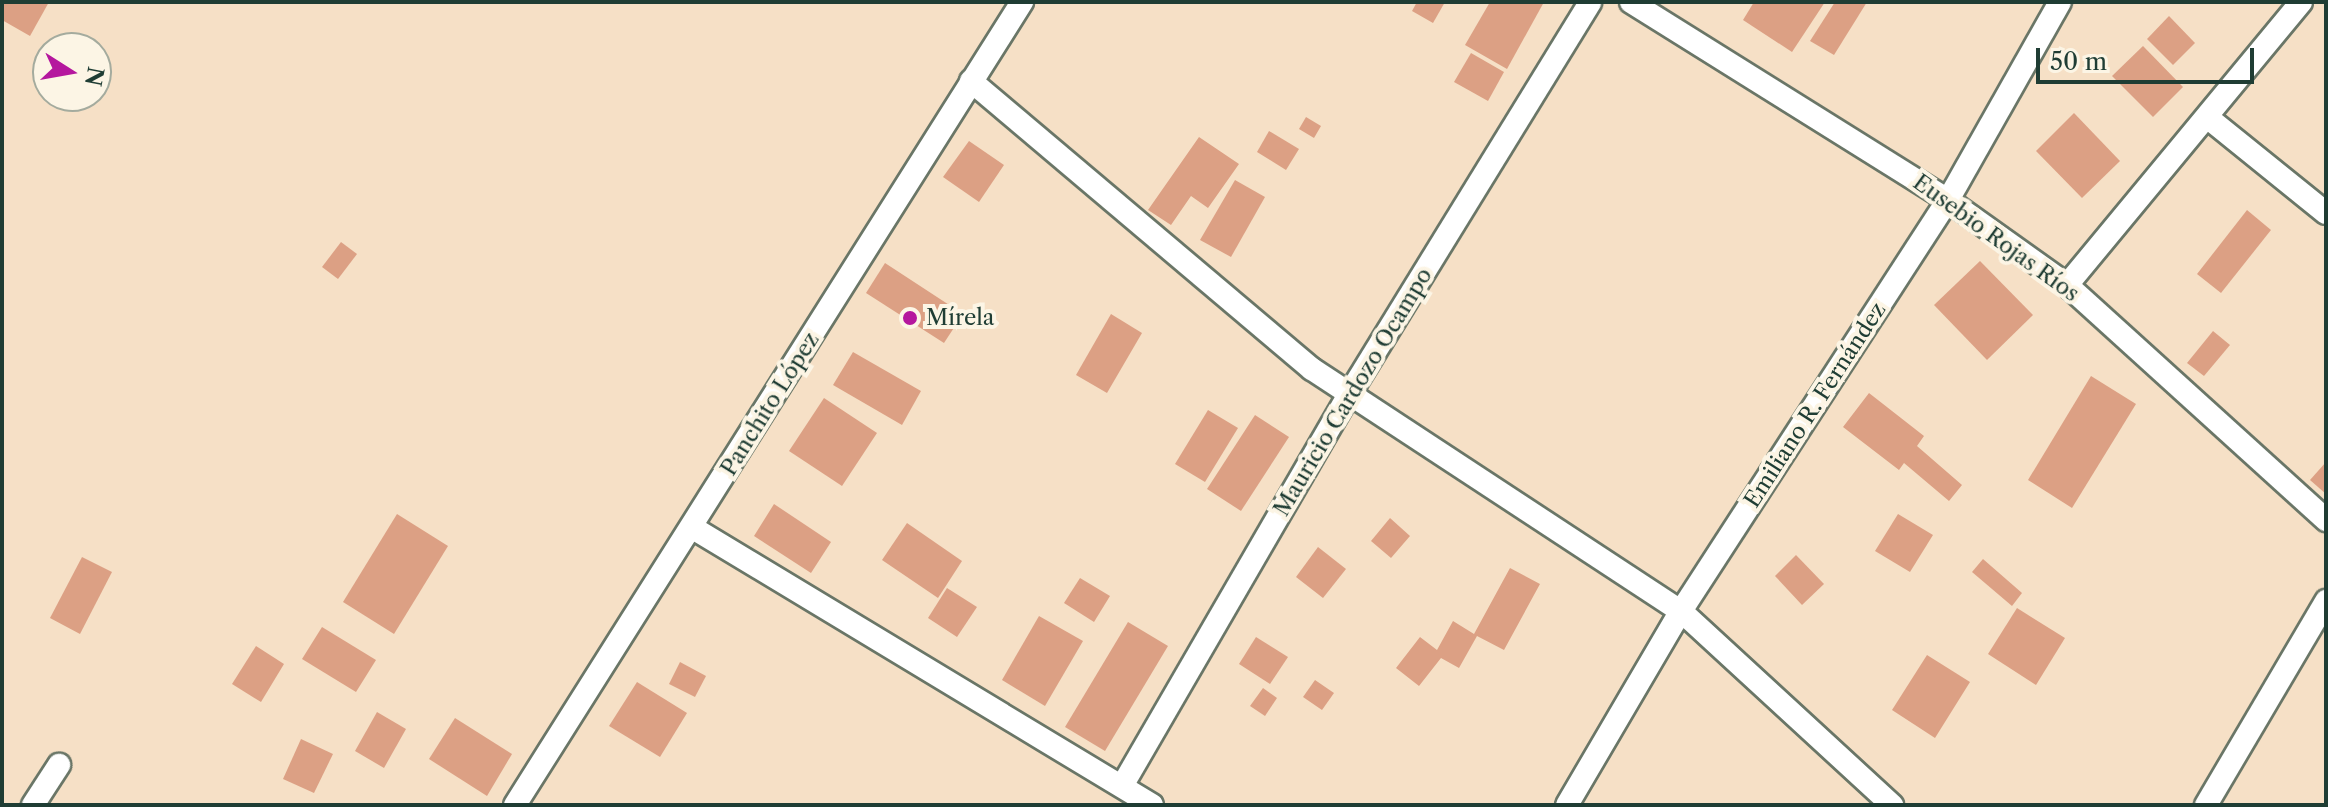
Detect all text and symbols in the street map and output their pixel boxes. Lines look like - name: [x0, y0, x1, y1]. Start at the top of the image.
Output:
- north arrow: [32, 32, 112, 112]
- scale bar: [2040, 32, 2258, 82]
- text: 50 m: [2050, 47, 2107, 76]
- text: N: [79, 64, 109, 88]
- street label: Eusebio Rojas Ríos: [1908, 169, 2084, 307]
- street label: Mauricio Cardozo Ocampo: [1268, 263, 1438, 521]
- street label: Emiliano R. Fernández: [1739, 297, 1891, 513]
- place label: Mírela: [926, 305, 994, 331]
- marker: Mírela: [901, 309, 919, 327]
- street label: Panchito López: [715, 328, 825, 480]

